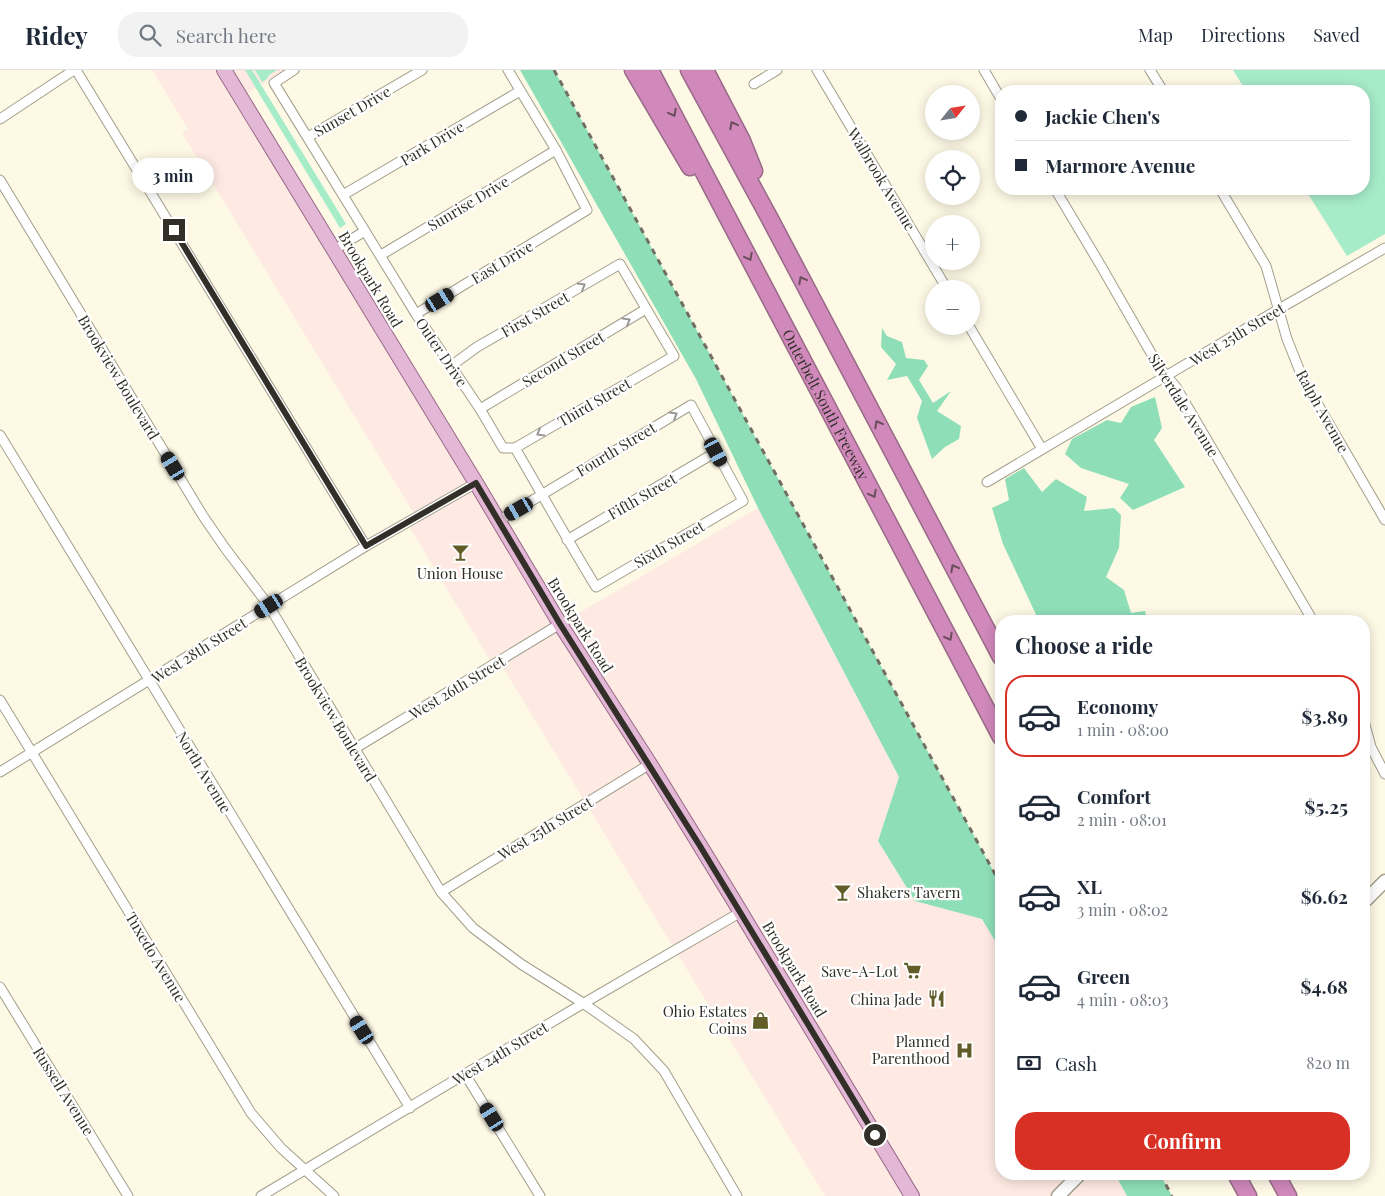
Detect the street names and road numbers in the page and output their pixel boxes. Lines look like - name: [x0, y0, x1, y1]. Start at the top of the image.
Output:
- street label: Sunset Drive: [310, 81, 394, 141]
- street label: Park Drive: [396, 116, 468, 170]
- street label: Walbrook Avenue: [843, 123, 921, 234]
- street label: Sunrise Drive: [424, 171, 512, 235]
- street label: Brookpark Road: [334, 227, 408, 331]
- street label: East Drive: [467, 236, 537, 288]
- street label: First Street: [497, 286, 573, 342]
- street label: West 25th Street: [1185, 297, 1289, 371]
- street label: Brookview Boulevard: [74, 311, 164, 443]
- street label: Outer Drive: [411, 313, 473, 391]
- street label: Second Street: [518, 326, 609, 391]
- street label: Outerbelt South Freeway: [778, 326, 874, 484]
- street label: Silverdale Avenue: [1144, 349, 1224, 461]
- street label: Ralph Avenue: [1292, 366, 1354, 456]
- street label: Third Street: [554, 373, 635, 431]
- street label: Fourth Street: [572, 417, 660, 481]
- street label: Fifth Street: [604, 468, 681, 524]
- street label: Sixth Street: [630, 515, 709, 572]
- street label: Brookpark Road: [544, 574, 618, 677]
- street label: West 28th Street: [147, 612, 251, 688]
- street label: West 26th Street: [404, 650, 509, 724]
- street label: Brookview Boulevard: [291, 653, 381, 785]
- street label: North Avenue: [172, 727, 236, 817]
- street label: West 25th Street: [493, 791, 597, 865]
- street label: Tuxedo Avenue: [121, 908, 191, 1006]
- street label: Brookpark Road: [758, 917, 832, 1021]
- street label: West 24th Street: [448, 1016, 552, 1090]
- street label: Russell Avenue: [29, 1043, 99, 1139]

